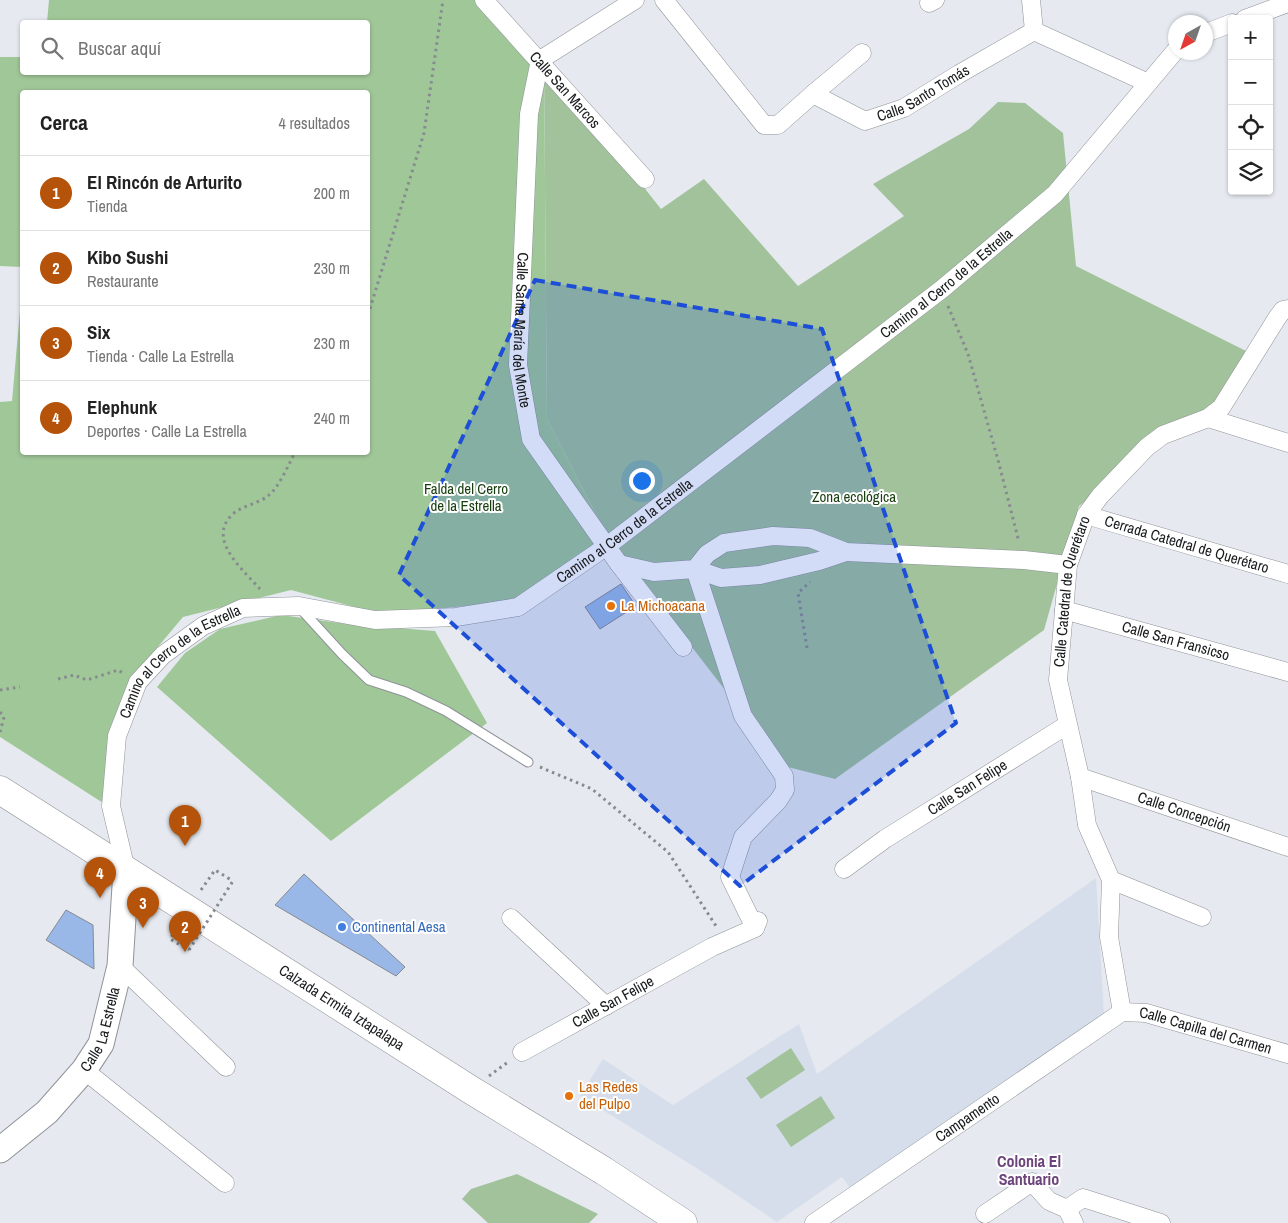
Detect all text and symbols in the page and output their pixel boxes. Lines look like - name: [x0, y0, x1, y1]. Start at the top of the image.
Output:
- north arrow: [1168, 15, 1213, 60]
- map controls: [1228, 15, 1273, 195]
- button: +: [1228, 15, 1273, 60]
- search box: [20, 20, 370, 75]
- icon: search: [38, 34, 66, 62]
- text: Buscar aquí: [78, 35, 161, 61]
- street label: Calle San Marcos: [525, 46, 606, 133]
- street label: Calle Santo Tomás: [874, 59, 973, 126]
- button: −: [1228, 60, 1273, 105]
- button: locate: [1228, 105, 1273, 150]
- text: Cerca: [40, 108, 88, 137]
- text: 4 resultados: [279, 112, 350, 134]
- button: layers: [1228, 150, 1273, 195]
- text: El Rincón de Arturito: [87, 169, 242, 195]
- text: 1: [52, 182, 60, 204]
- text: 200 m: [314, 182, 350, 204]
- text: Tienda: [87, 195, 128, 217]
- street label: Camino al Cerro de la Estrella: [875, 223, 1017, 343]
- text: Kibo Sushi: [87, 244, 168, 270]
- street label: Calle Santa María del Monte: [508, 252, 536, 410]
- text: 2: [52, 257, 60, 279]
- text: 230 m: [314, 257, 350, 279]
- text: Restaurante: [87, 270, 158, 292]
- text: Six: [87, 319, 110, 345]
- text: 3: [52, 332, 60, 354]
- text: 230 m: [314, 332, 350, 354]
- text: Tienda · Calle La Estrella: [87, 345, 234, 367]
- text: Elephunk: [87, 394, 157, 420]
- text: 4: [52, 407, 60, 429]
- text: 240 m: [314, 407, 350, 429]
- text: Deportes · Calle La Estrella: [87, 420, 247, 442]
- your location: [629, 468, 655, 494]
- street label: Camino al Cerro de la Estrella: [552, 473, 697, 588]
- park label: Falda del Cerro de la Estrella: [424, 478, 508, 516]
- park label: Zona ecológica: [812, 486, 896, 507]
- street label: Cerrada Catedral de Querétaro: [1102, 510, 1272, 578]
- street label: Calle Catedral de Querétaro: [1048, 513, 1095, 668]
- place label: La Michoacana: [621, 595, 705, 616]
- street label: Camino al Cerro de la Estrella: [114, 599, 244, 721]
- marker: La Michoacana: [605, 600, 617, 612]
- street label: Calle San Fransicso: [1120, 616, 1232, 665]
- street label: Calle San Felipe: [923, 754, 1011, 820]
- street label: Calle Concepción: [1135, 786, 1234, 837]
- pin: 1: [169, 805, 201, 846]
- pin: 4: [84, 857, 116, 898]
- pin: 3: [127, 887, 159, 928]
- pin: 2: [169, 911, 201, 952]
- place label: Continental Aesa: [352, 916, 446, 937]
- marker: Continental Aesa: [336, 921, 348, 933]
- street label: Calzada Ermita Iztapalapa: [275, 959, 409, 1055]
- street label: Calle San Felipe: [568, 970, 658, 1032]
- street label: Calle La Estrella: [75, 985, 125, 1076]
- street label: Calle Capilla del Carmen: [1139, 1002, 1274, 1059]
- place label: Las Redes del Pulpo: [579, 1076, 638, 1114]
- street label: Campamento: [931, 1088, 1004, 1147]
- marker: Las Redes del Pulpo: [563, 1090, 575, 1102]
- district label: Colonia El Santuario: [997, 1150, 1061, 1190]

